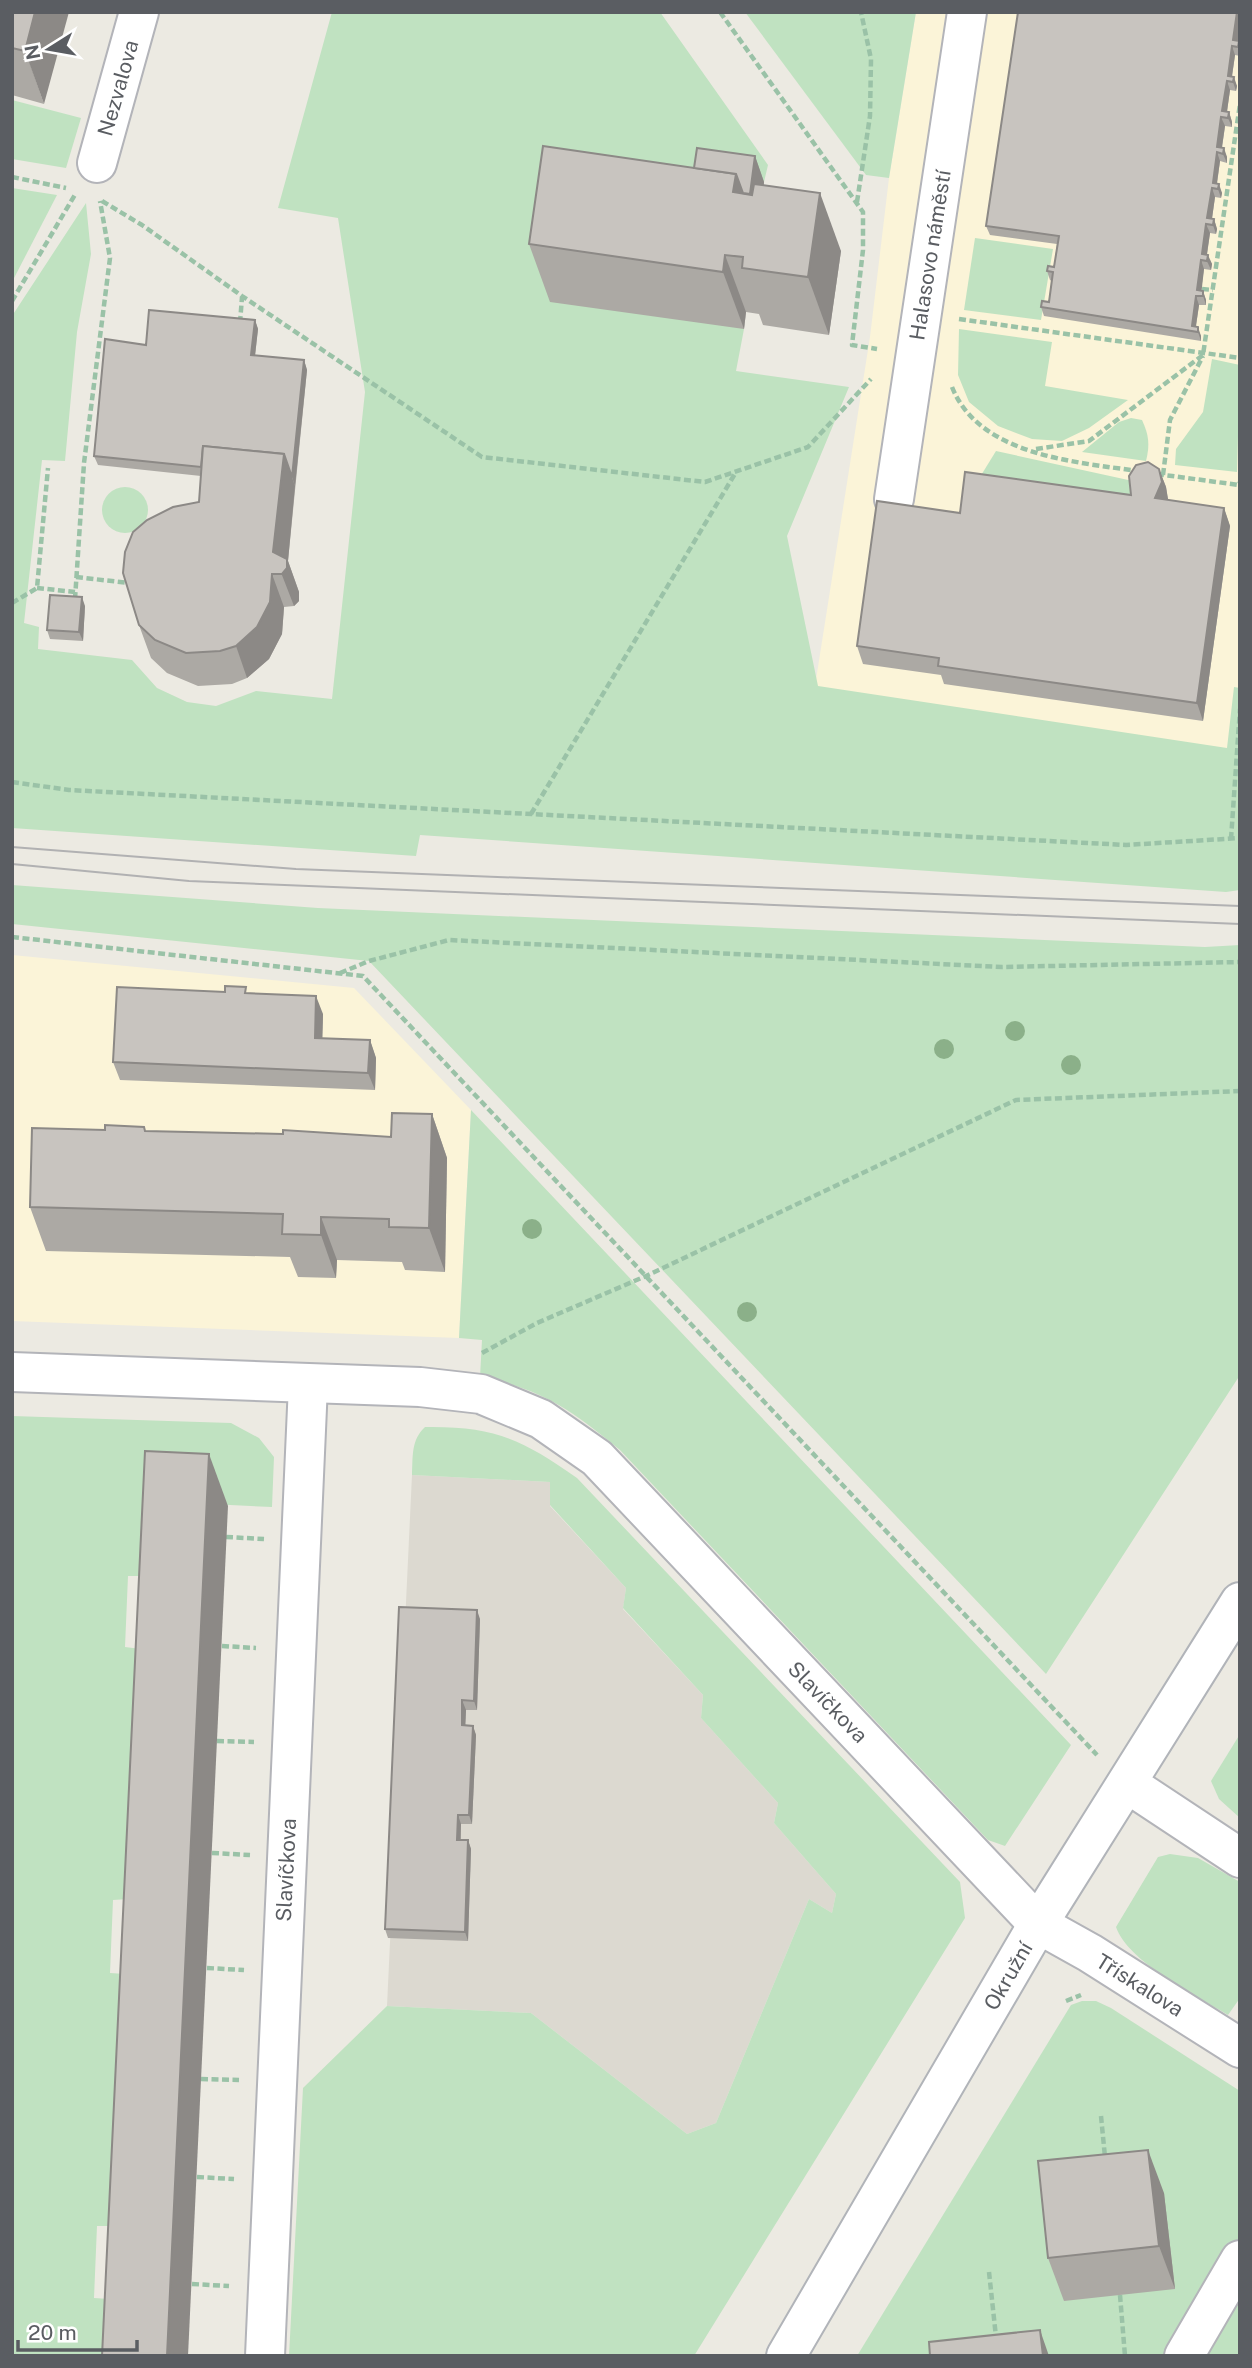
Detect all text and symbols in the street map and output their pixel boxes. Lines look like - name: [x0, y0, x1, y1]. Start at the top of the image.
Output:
- north arrow: [14, 14, 84, 84]
- street label: Nezvalova: [92, 37, 144, 139]
- text: N: [20, 43, 45, 62]
- street label: Halasovo náměstí: [904, 167, 956, 342]
- street label: Slavíčkova: [783, 1656, 873, 1748]
- street label: Slavíčkova: [271, 1818, 301, 1922]
- street label: Okružní: [978, 1937, 1038, 2015]
- street label: Třískalova: [1092, 1948, 1188, 2022]
- scale bar: [18, 2308, 136, 2352]
- text: 20 m: [28, 2320, 77, 2345]

